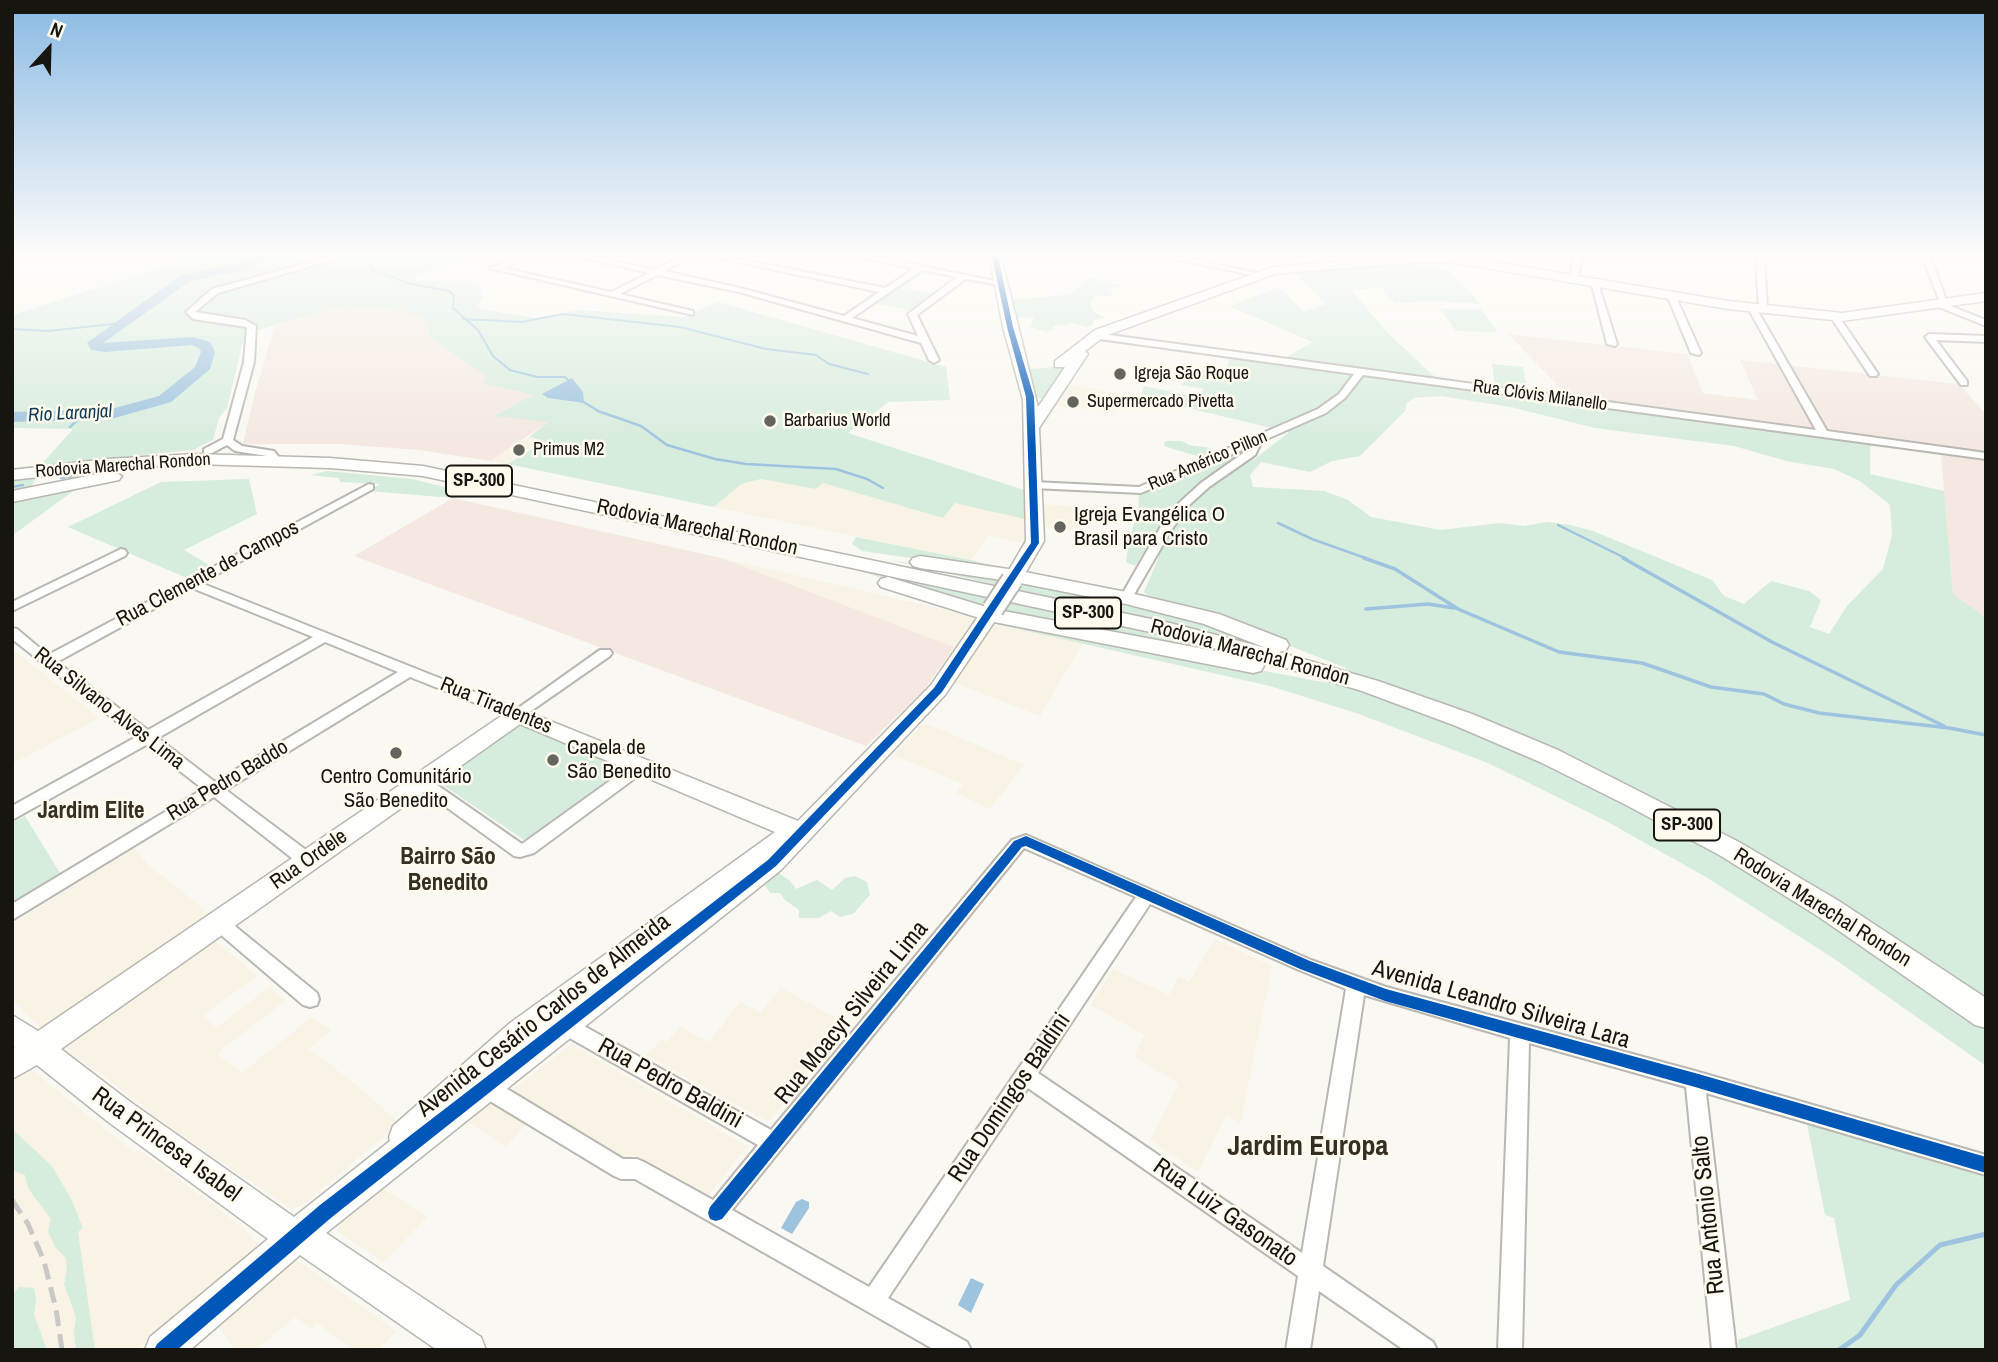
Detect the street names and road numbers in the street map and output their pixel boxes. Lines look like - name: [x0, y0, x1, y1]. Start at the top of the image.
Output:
- street label: Rua Clóvis Milanello: [1471, 376, 1609, 416]
- street label: Rua Américo Pillon: [1145, 426, 1271, 496]
- street label: Rodovia Marechal Rondon: [35, 449, 211, 483]
- road number: SP-300: [446, 466, 512, 496]
- street label: Rodovia Marechal Rondon: [594, 494, 800, 562]
- street label: Rua Clemente de Campos: [113, 515, 303, 633]
- road number: SP-300: [1055, 598, 1121, 628]
- street label: Rodovia Marechal Rondon: [1148, 614, 1352, 692]
- street label: Rua Silvano Alves Lima: [29, 643, 189, 775]
- street label: Rua Tiradentes: [436, 672, 556, 740]
- street label: Rua Pedro Baddo: [163, 735, 293, 827]
- road number: SP-300: [1654, 810, 1720, 840]
- street label: Rua Ordele: [266, 824, 352, 896]
- street label: Rodovia Marechal Rondon: [1728, 843, 1916, 973]
- street label: Avenida Cesário Carlos de Almeida: [412, 908, 676, 1124]
- street label: Rua Moacyr Silveira Lima: [769, 916, 935, 1110]
- street label: Avenida Leandro Silveira Lara: [1369, 954, 1633, 1056]
- street label: Rua Domingos Baldini: [943, 1008, 1077, 1188]
- street label: Rua Pedro Baldini: [593, 1032, 747, 1136]
- street label: Rua Princesa Isabel: [86, 1081, 246, 1209]
- street label: Rua Antonio Salto: [1686, 1134, 1732, 1296]
- street label: Rua Luiz Gasonato: [1147, 1153, 1303, 1273]

